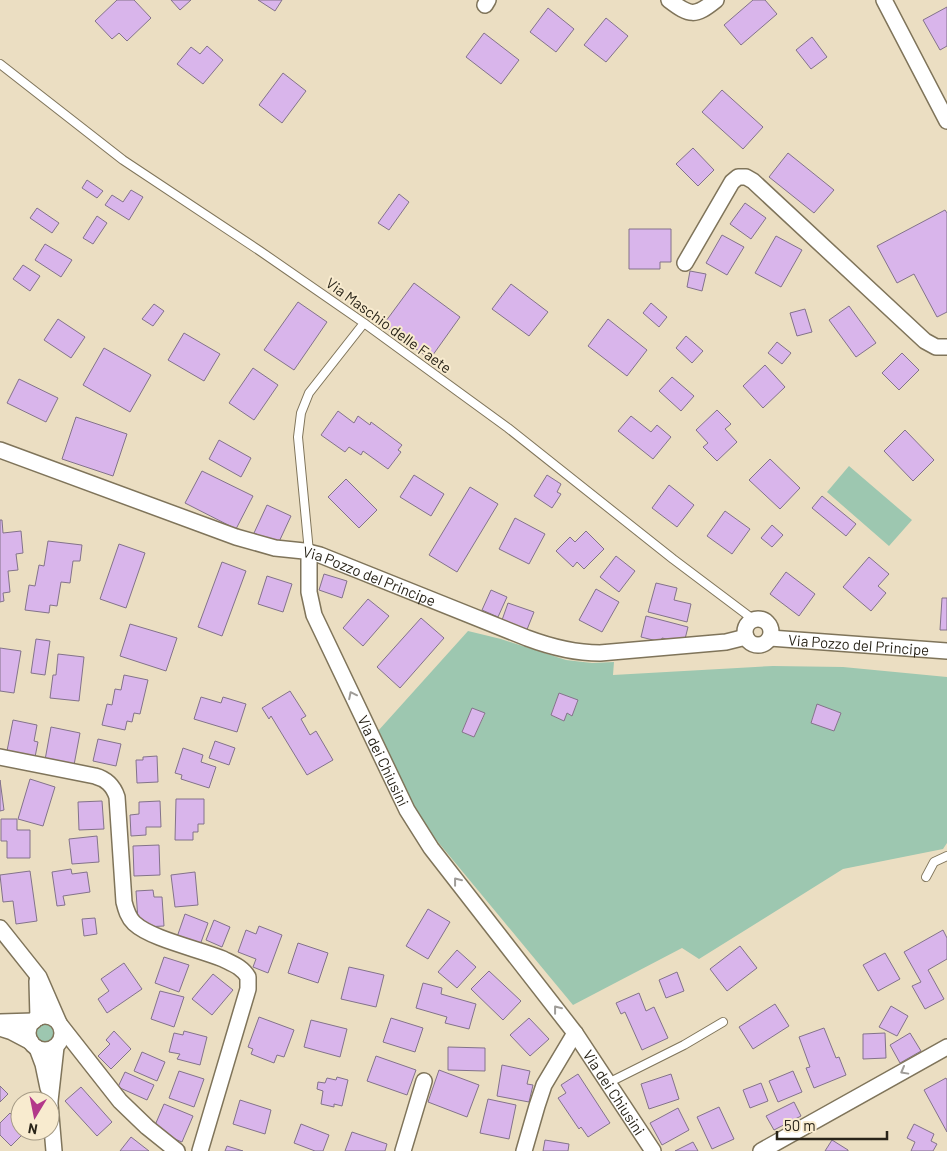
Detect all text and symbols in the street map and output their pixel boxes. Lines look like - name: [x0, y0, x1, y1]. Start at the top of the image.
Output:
- street label: Via Maschio delle Faete: [323, 273, 455, 377]
- street label: Via Pozzo del Principe: [301, 542, 438, 610]
- street label: Via Pozzo del Principe: [788, 630, 930, 659]
- one-way arrow: [348, 691, 358, 700]
- street label: Via dei Chiusini: [354, 712, 413, 809]
- one-way arrow: [455, 878, 463, 887]
- one-way arrow: [554, 1006, 563, 1015]
- street label: Via dei Chiusini: [580, 1046, 649, 1138]
- one-way arrow: [901, 1065, 910, 1075]
- north arrow: [10, 1091, 60, 1141]
- scale bar: [777, 1108, 887, 1140]
- text: 50 m: [784, 1116, 816, 1134]
- text: N: [27, 1120, 39, 1138]

